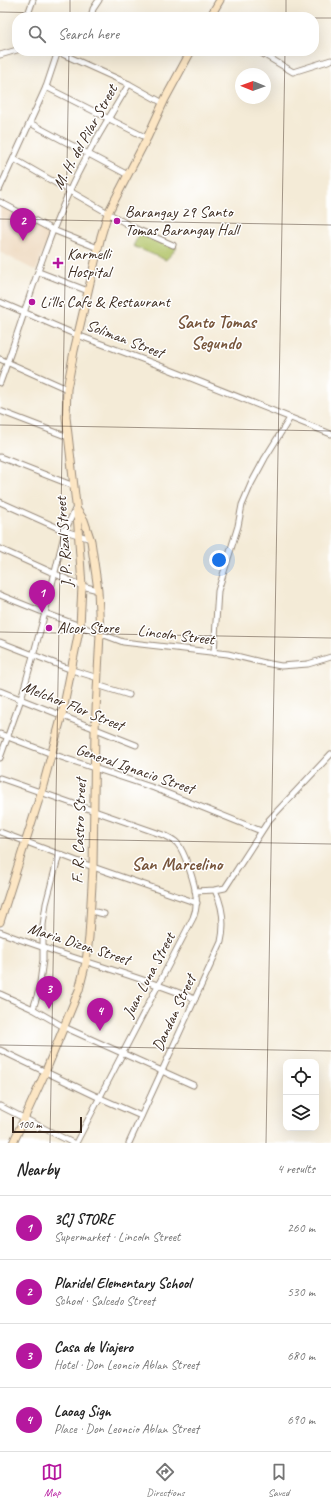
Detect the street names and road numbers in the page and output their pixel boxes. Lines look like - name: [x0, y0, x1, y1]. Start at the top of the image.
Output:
- street label: M. H. del Pilar Street: [48, 80, 123, 193]
- street label: Soliman Street: [83, 315, 169, 364]
- street label: J. P. Rizal Street: [51, 494, 77, 589]
- street label: Lincoln Street: [137, 620, 217, 650]
- street label: Melchor Flor Street: [19, 677, 129, 736]
- street label: General Ignacio Street: [73, 739, 199, 799]
- street label: F. R. Castro Street: [67, 775, 91, 884]
- street label: Maria Dizon Street: [26, 918, 135, 971]
- street label: Juan Luna Street: [118, 928, 180, 1022]
- street label: Dandan Street: [148, 969, 202, 1054]

